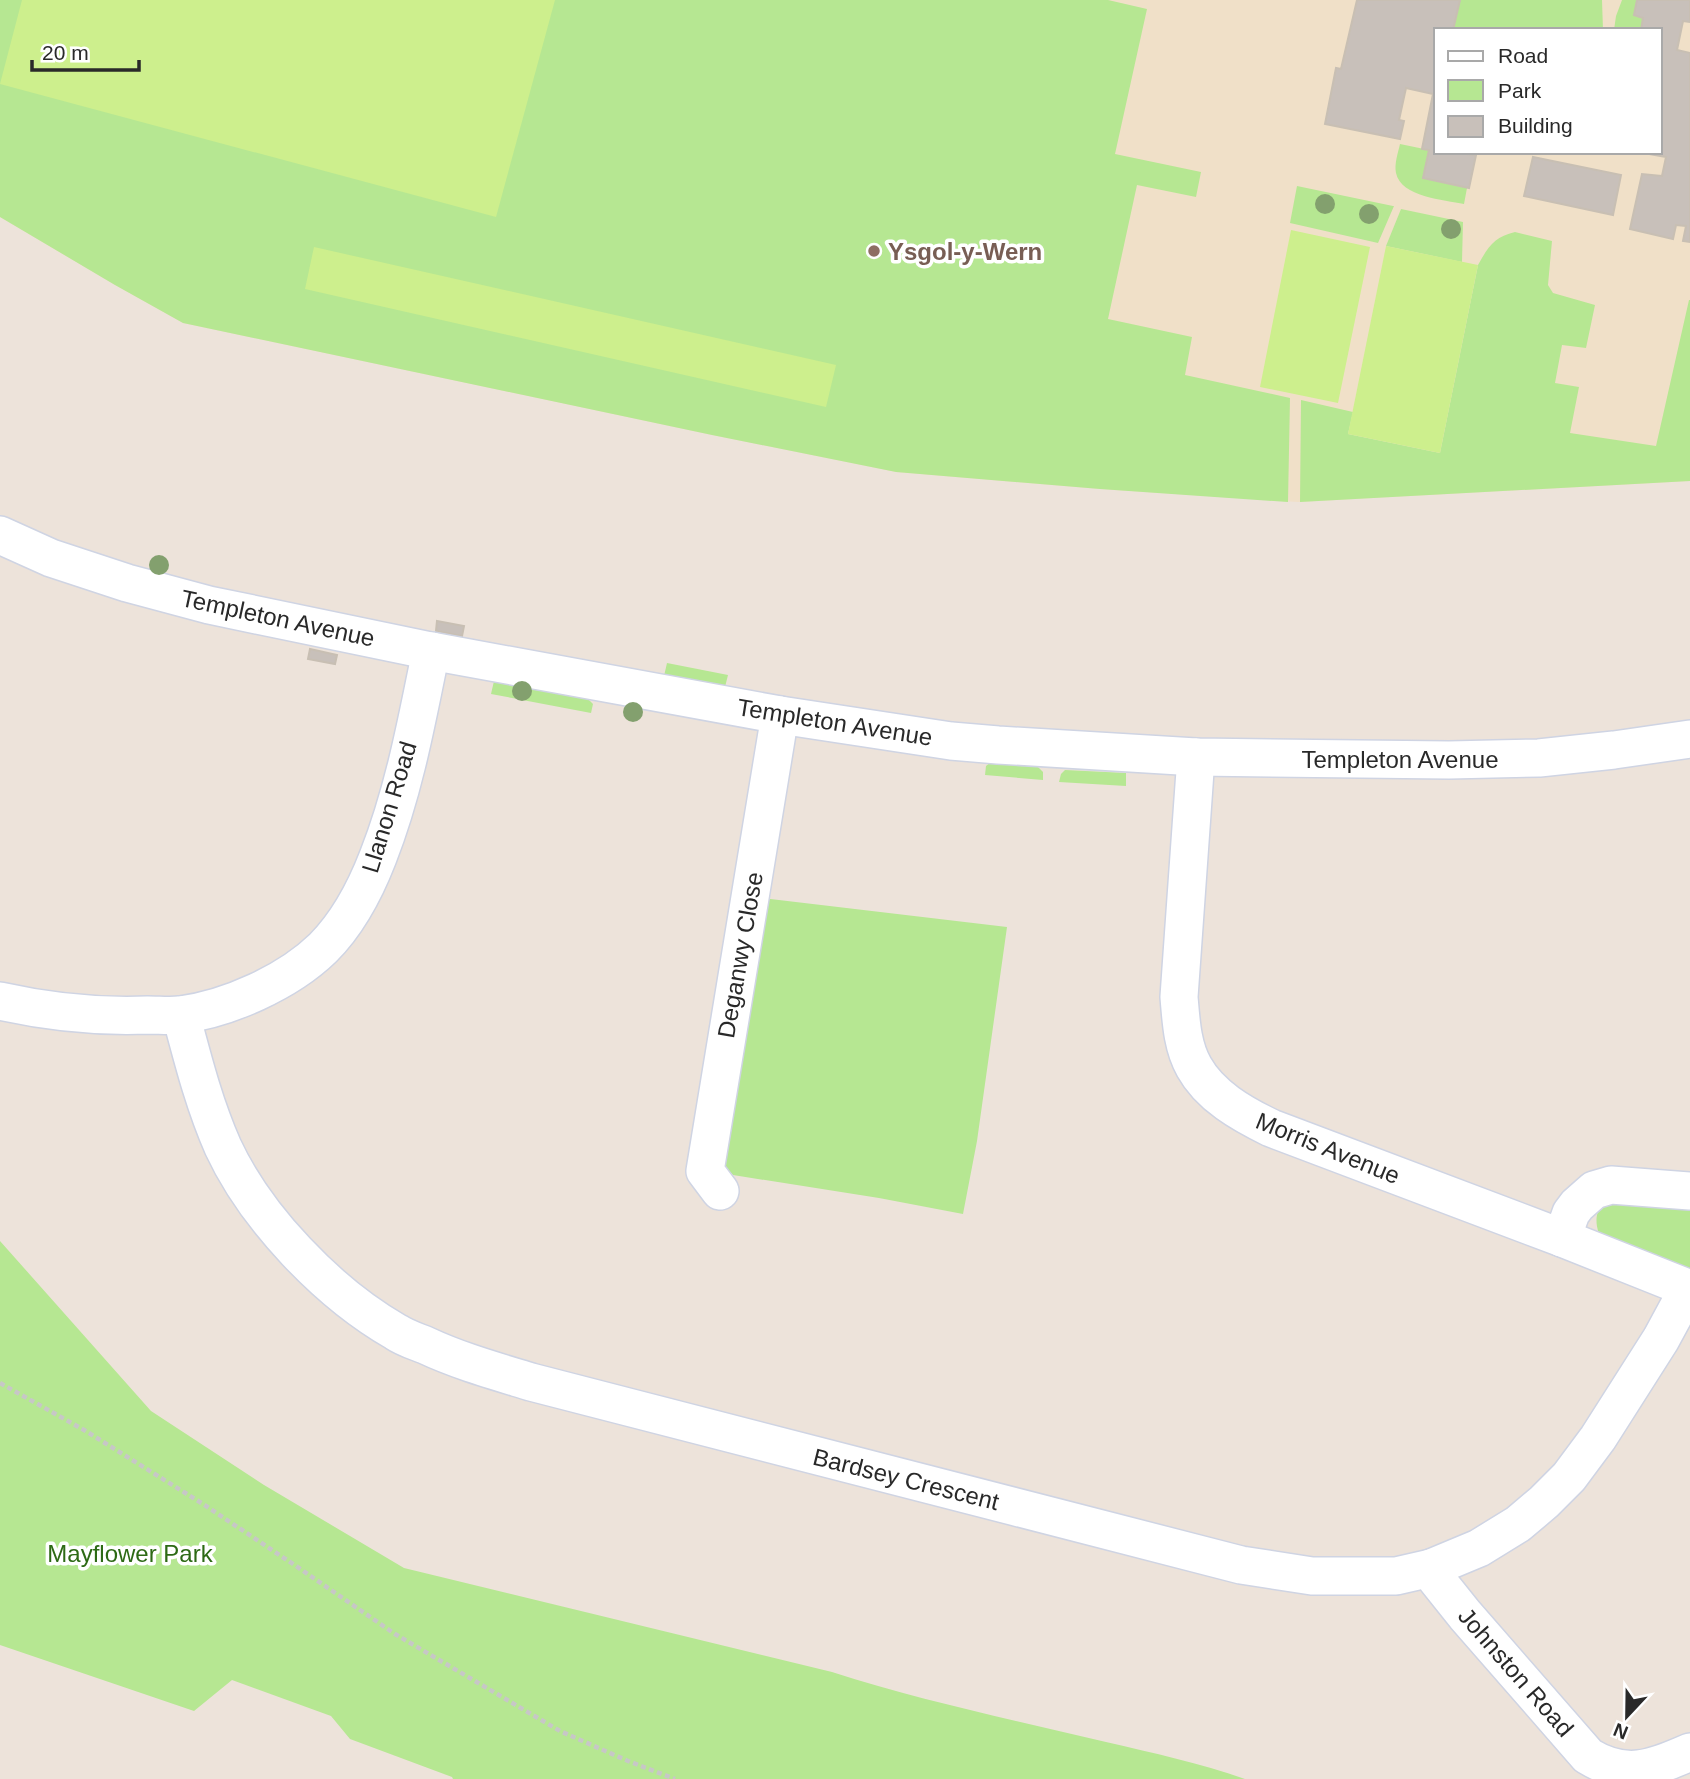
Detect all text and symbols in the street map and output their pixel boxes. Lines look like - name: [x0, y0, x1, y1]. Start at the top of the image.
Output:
- scale bar: [32, 28, 138, 72]
- legend: [1434, 28, 1662, 154]
- text: 20 m: [42, 41, 89, 64]
- text: Road: [1498, 44, 1548, 67]
- text: Park: [1498, 79, 1542, 102]
- text: Building: [1498, 114, 1573, 137]
- place label: Ysgol-y-Wern: [888, 238, 1042, 265]
- marker: Ysgol-y-Wern: [866, 243, 882, 259]
- street label: Templeton Avenue: [179, 584, 377, 652]
- street label: Templeton Avenue: [736, 693, 934, 751]
- street label: Llanon Road: [356, 738, 422, 876]
- street label: Templeton Avenue: [1301, 746, 1499, 773]
- street label: Deganwy Close: [712, 870, 768, 1040]
- street label: Morris Avenue: [1252, 1107, 1404, 1189]
- street label: Bardsey Crescent: [810, 1443, 1002, 1515]
- park label: Mayflower Park: [47, 1540, 214, 1567]
- street label: Johnston Road: [1453, 1602, 1579, 1742]
- north arrow: [1592, 1681, 1662, 1751]
- text: N: [1611, 1719, 1631, 1744]

